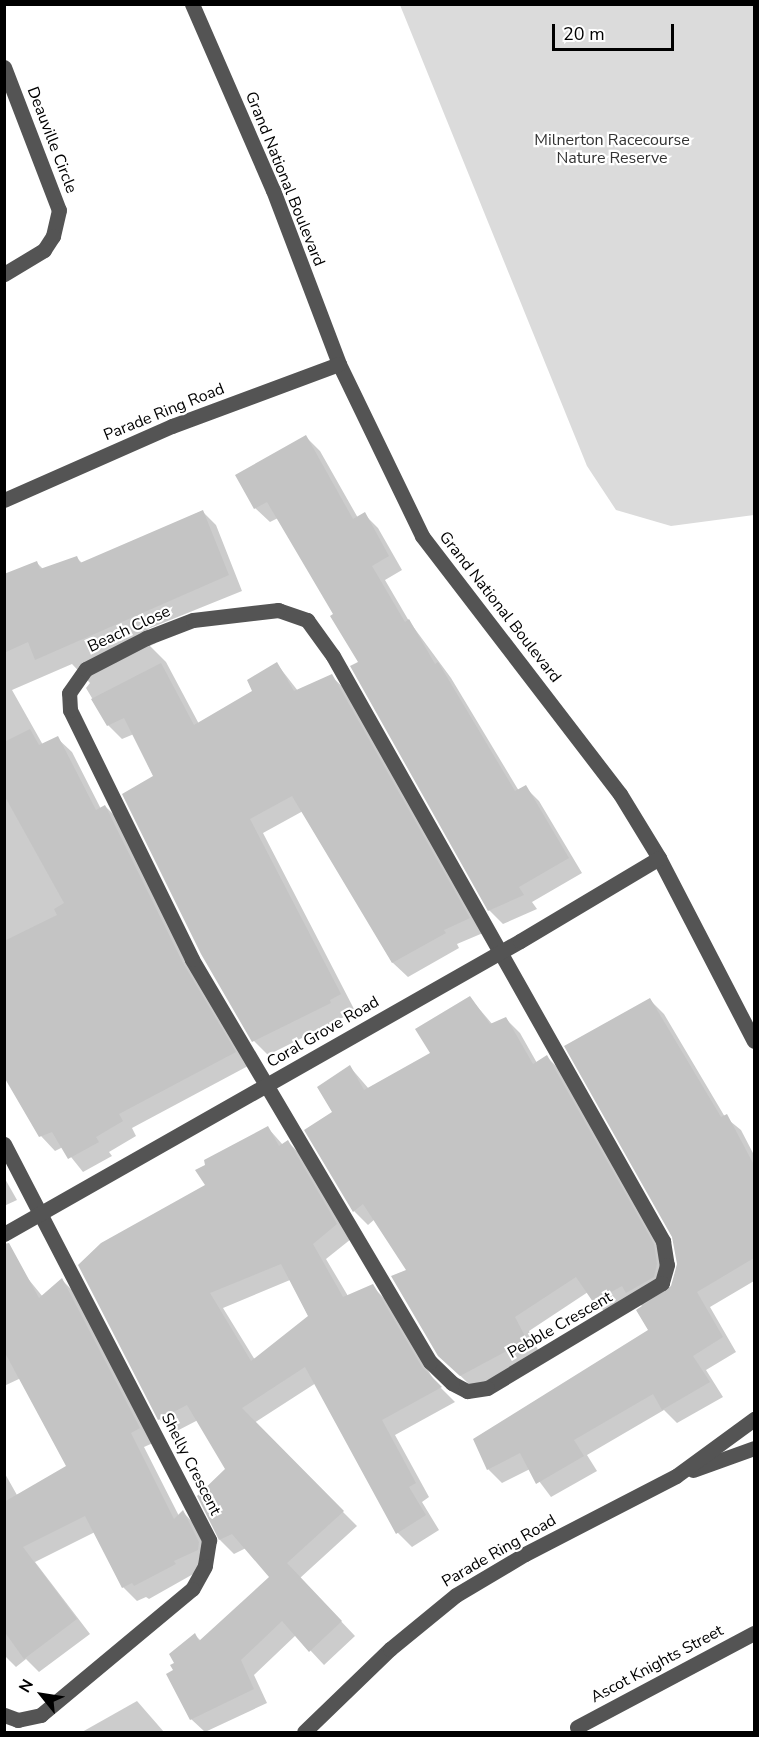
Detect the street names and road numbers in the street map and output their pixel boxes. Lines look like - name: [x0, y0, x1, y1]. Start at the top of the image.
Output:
- street label: Deauville Circle: [23, 84, 81, 196]
- street label: Grand National Boulevard: [241, 89, 329, 269]
- street label: Parade Ring Road: [101, 379, 227, 445]
- street label: Grand National Boulevard: [435, 528, 565, 686]
- street label: Beach Close: [85, 602, 173, 656]
- street label: Coral Grove Road: [264, 992, 382, 1072]
- street label: Pebble Crescent: [504, 1287, 616, 1363]
- street label: Shelly Crescent: [157, 1410, 225, 1518]
- street label: Parade Ring Road: [439, 1511, 559, 1591]
- street label: Ascot Knights Street: [587, 1621, 727, 1707]

